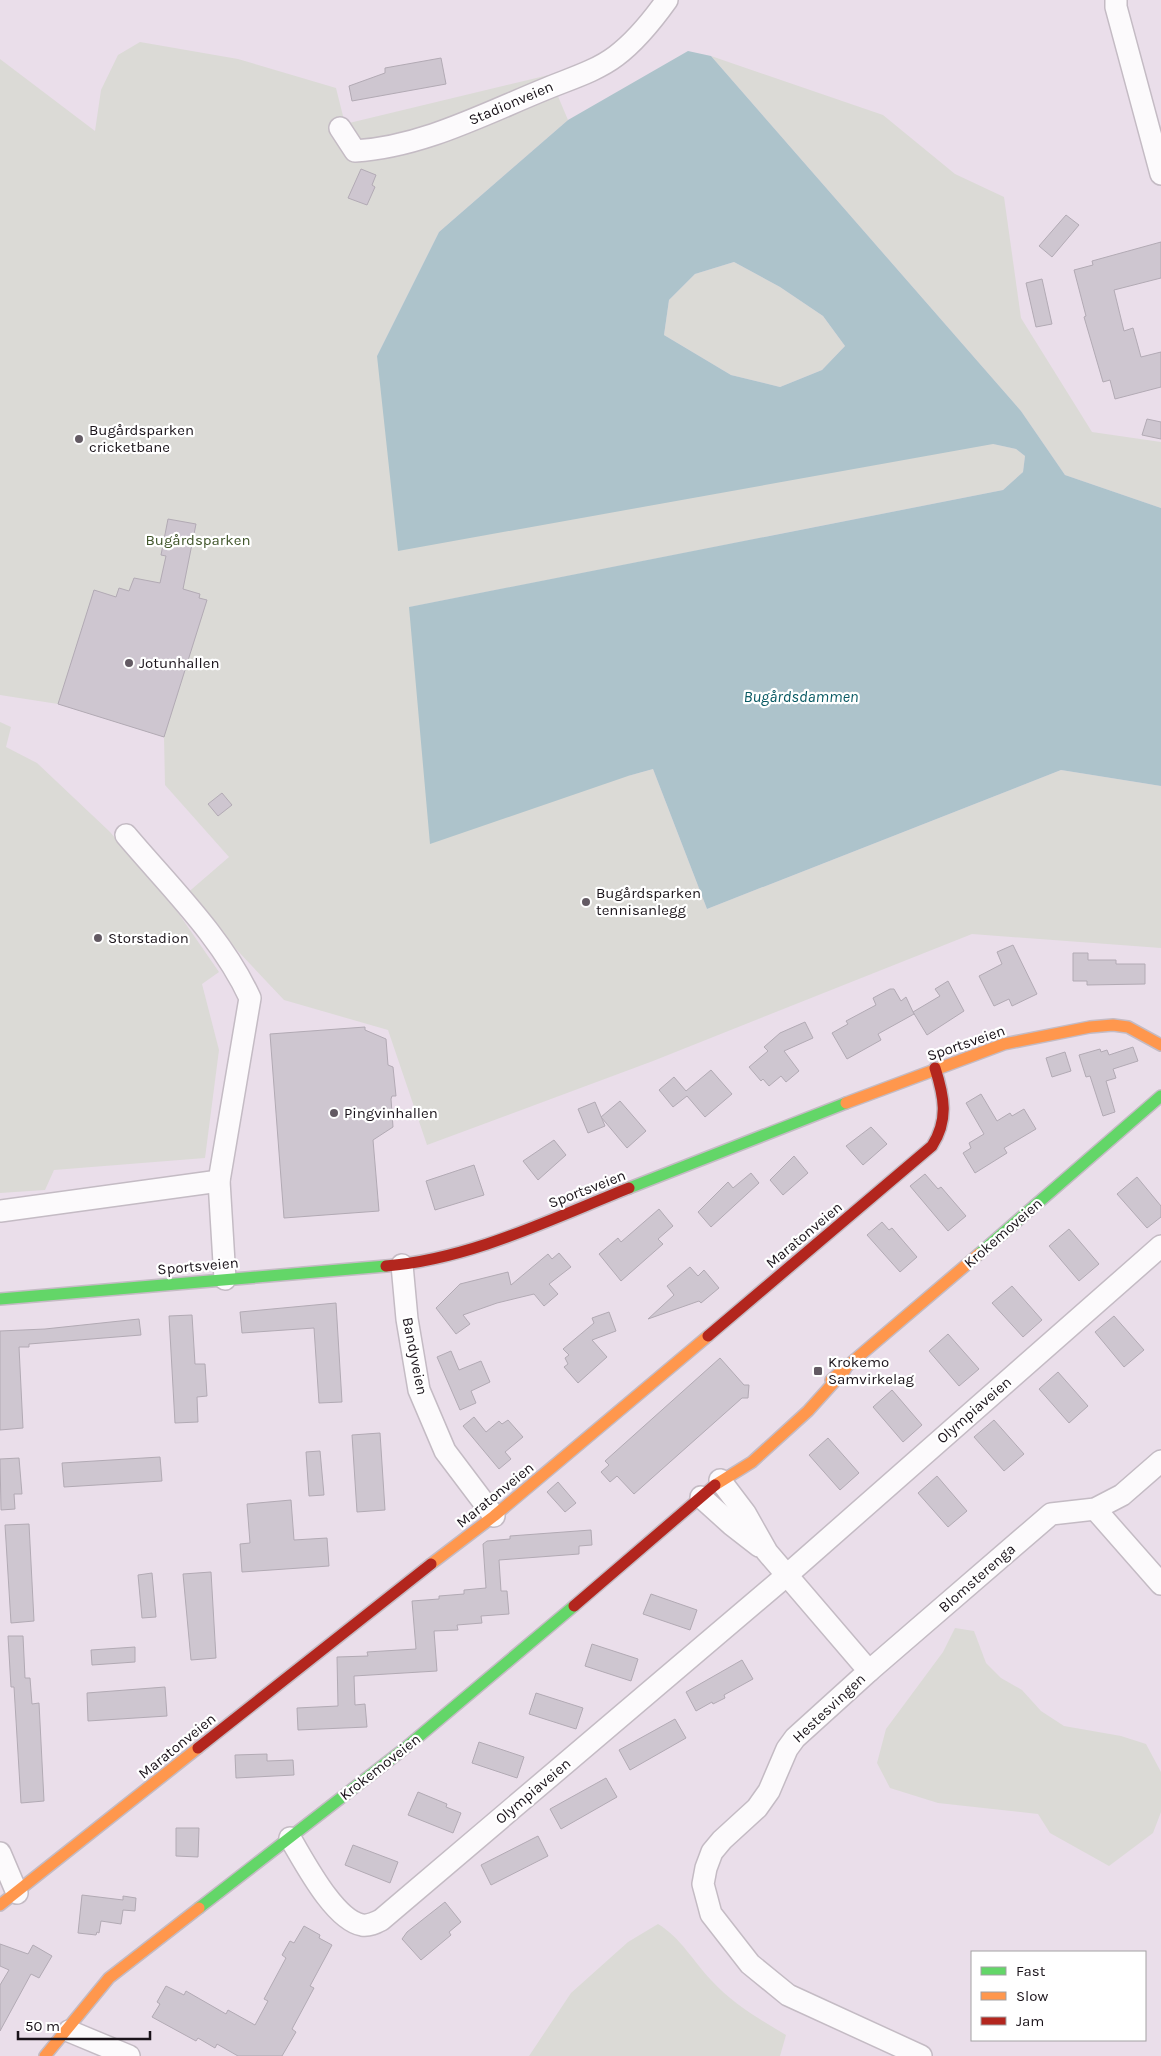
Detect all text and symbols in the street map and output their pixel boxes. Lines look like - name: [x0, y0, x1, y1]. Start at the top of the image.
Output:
- street label: Stadionveien: [466, 77, 556, 129]
- place label: Bugårdsparken cricketbane: [89, 421, 194, 456]
- marker: Bugårdsparken cricketbane: [73, 433, 85, 445]
- park label: Bugårdsparken: [146, 531, 250, 549]
- place label: Jotunhallen: [139, 654, 220, 672]
- marker: Jotunhallen: [123, 657, 135, 669]
- water label: Bugårdsdammen: [743, 687, 859, 706]
- place label: Bugårdsparken tennisanlegg: [596, 884, 701, 919]
- marker: Bugårdsparken tennisanlegg: [580, 896, 592, 908]
- place label: Storstadion: [108, 929, 189, 947]
- marker: Storstadion: [92, 932, 104, 944]
- street label: Sportsveien: [925, 1021, 1007, 1065]
- place label: Pingvinhallen: [344, 1104, 438, 1122]
- marker: Pingvinhallen: [328, 1107, 340, 1119]
- street label: Sportsveien: [546, 1166, 628, 1212]
- street label: Krokemoveien: [960, 1194, 1046, 1272]
- street label: Maratonveien: [762, 1198, 846, 1272]
- street label: Sportsveien: [157, 1253, 239, 1279]
- street label: Bandyveien: [399, 1316, 431, 1396]
- place label: Krokemo Samvirkelag: [828, 1353, 914, 1388]
- marker: Krokemo Samvirkelag: [812, 1365, 824, 1377]
- street label: Olympiaveien: [933, 1373, 1015, 1447]
- street label: Maratonveien: [453, 1458, 537, 1532]
- street label: Blomsterenga: [935, 1540, 1019, 1616]
- street label: Hestesvingen: [789, 1670, 869, 1746]
- street label: Maratonveien: [135, 1709, 219, 1783]
- street label: Krokemoveien: [336, 1730, 424, 1804]
- street label: Olympiaveien: [492, 1754, 574, 1828]
- legend: [971, 1951, 1146, 2041]
- text: Fast: [1016, 1962, 1046, 1980]
- text: Slow: [1016, 1987, 1048, 2005]
- scale bar: [18, 2008, 150, 2040]
- text: Jam: [1016, 2012, 1044, 2030]
- text: 50 m: [25, 2017, 60, 2035]

